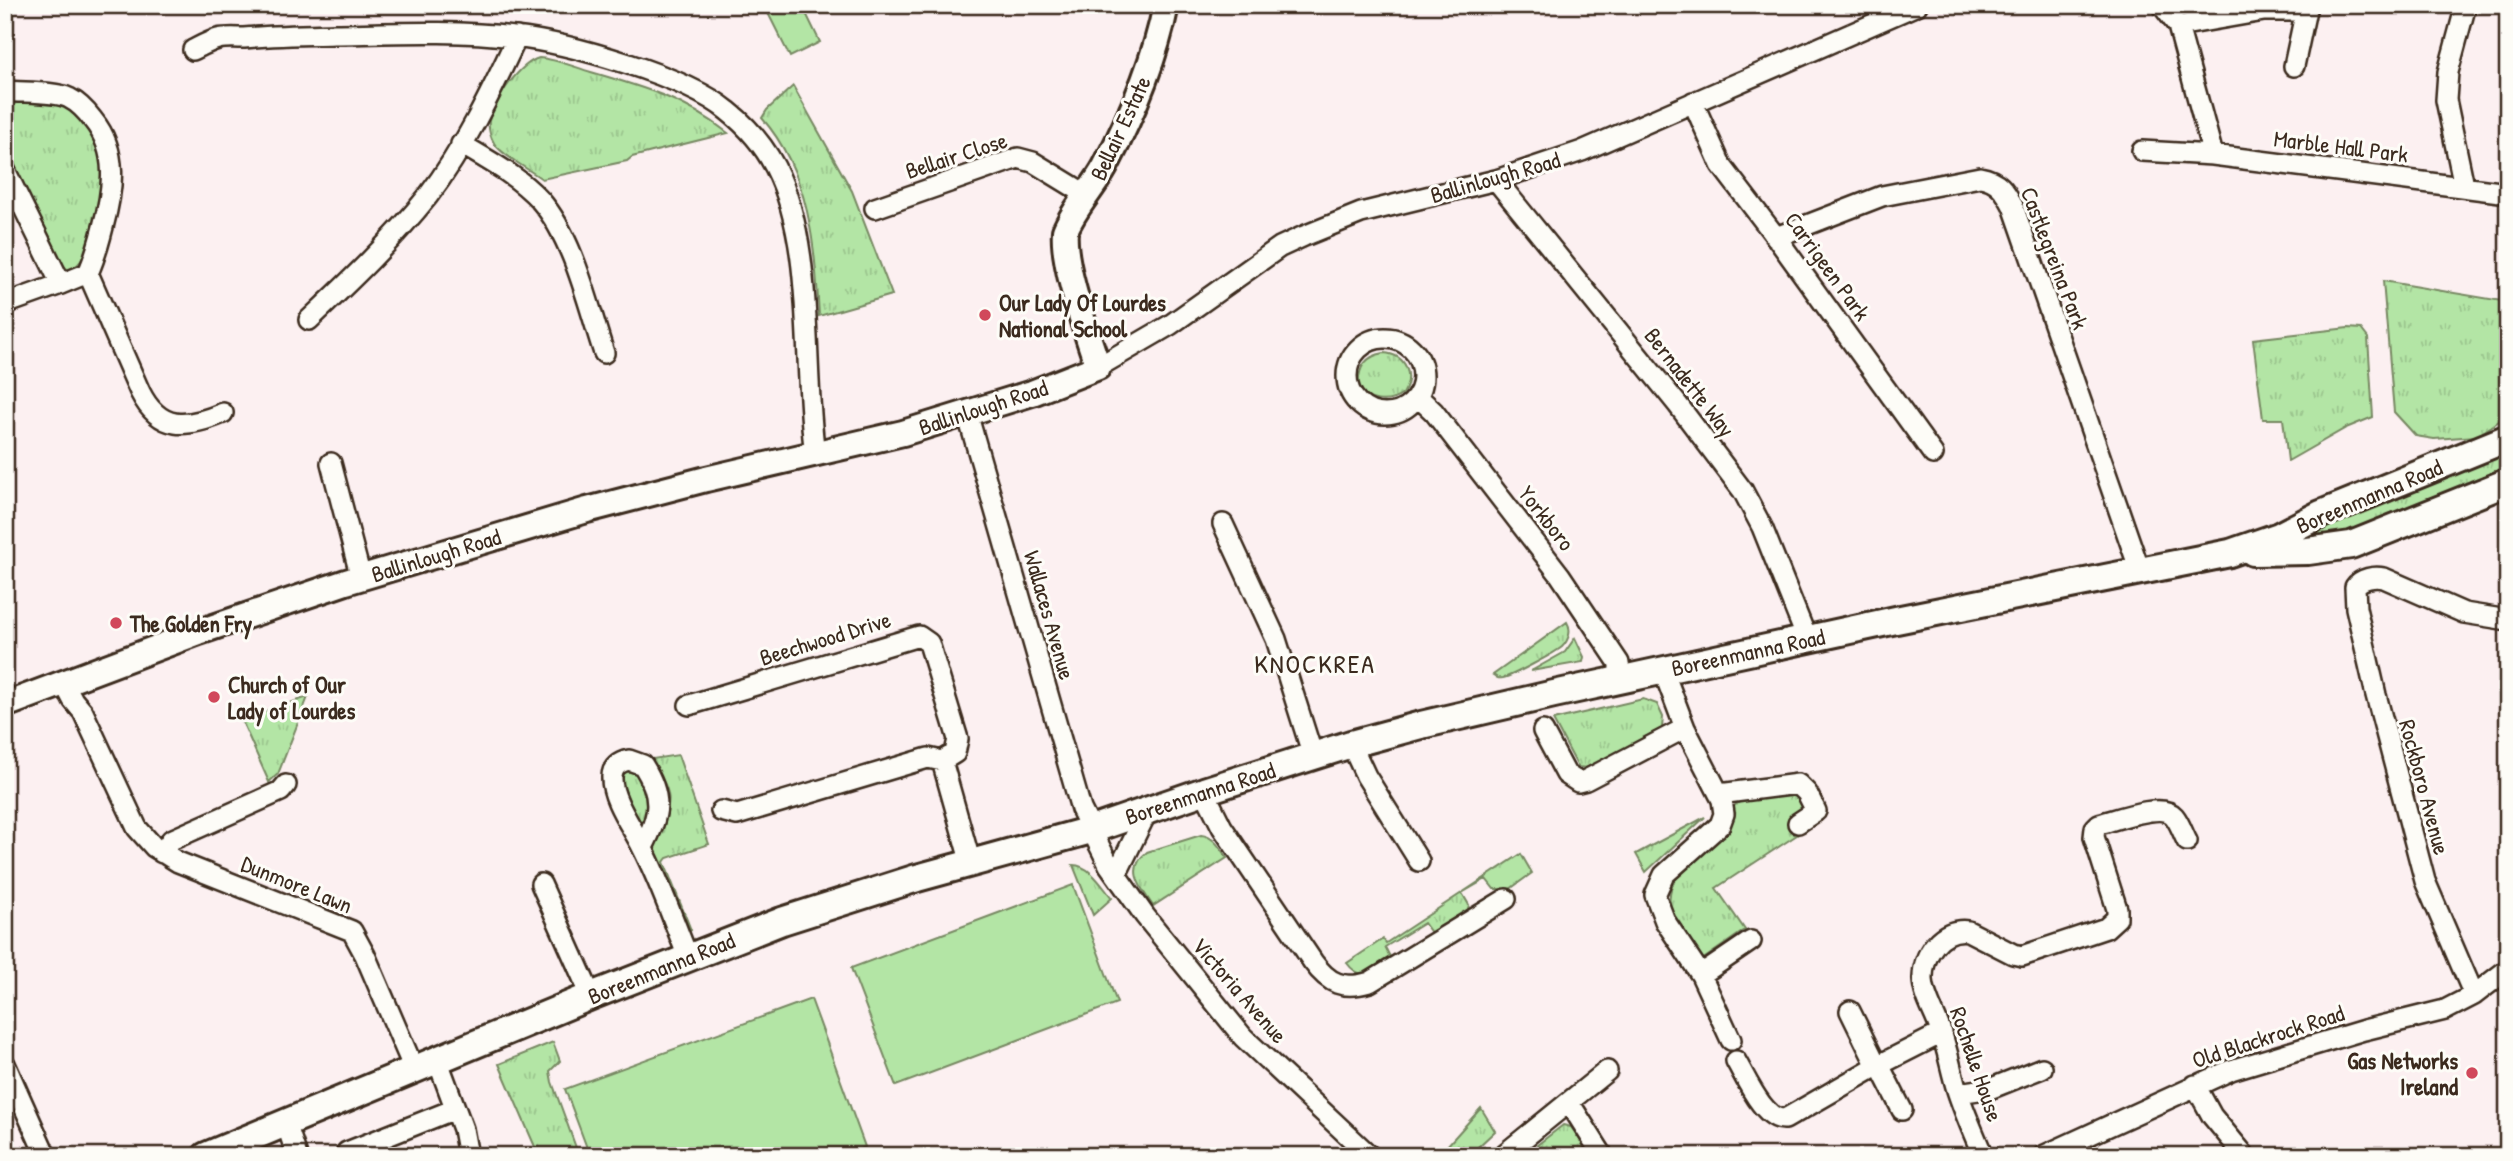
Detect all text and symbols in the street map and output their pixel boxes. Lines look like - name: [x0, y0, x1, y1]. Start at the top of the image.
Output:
- street label: Bellair Estate: [1082, 71, 1158, 185]
- street label: Marble Hall Park: [2272, 122, 2410, 170]
- street label: Bellair Close: [901, 124, 1011, 186]
- street label: Ballinlough Road: [1427, 144, 1564, 210]
- street label: Castlegreina Park: [2014, 182, 2097, 334]
- street label: Carrigeen Park: [1778, 205, 1878, 327]
- place label: Our Lady Of Lourdes National School: [999, 287, 1166, 344]
- marker: Our Lady Of Lourdes National School: [977, 307, 993, 323]
- street label: Bernadette Way: [1638, 321, 1743, 443]
- street label: Ballinlough Road: [915, 372, 1051, 442]
- street label: Boreenmanna Road: [2291, 451, 2447, 541]
- street label: Yorkboro: [1512, 479, 1582, 557]
- street label: Ballinlough Road: [368, 521, 504, 589]
- street label: Wallaces Avenue: [1017, 547, 1083, 683]
- street label: Beechwood Drive: [756, 603, 894, 673]
- place label: The Golden Fry: [129, 608, 253, 640]
- marker: The Golden Fry: [108, 615, 124, 631]
- street label: Boreenmanna Road: [1669, 621, 1828, 683]
- district label: KNOCKREA: [1254, 646, 1376, 681]
- place label: Church of Our Lady of Lourdes: [228, 669, 355, 727]
- marker: Church of Our Lady of Lourdes: [206, 689, 222, 705]
- street label: Rockboro Avenue: [2392, 716, 2458, 858]
- street label: Boreenmanna Road: [1121, 754, 1279, 832]
- street label: Dunmore Lawn: [237, 848, 357, 920]
- street label: Boreenmanna Road: [583, 924, 739, 1012]
- street label: Victoria Avenue: [1185, 930, 1295, 1050]
- street label: Old Blackrock Road: [2188, 997, 2348, 1075]
- street label: Rochelle House: [1943, 1003, 2011, 1125]
- place label: Gas Networks Ireland: [2347, 1045, 2458, 1102]
- marker: Gas Networks Ireland: [2464, 1065, 2480, 1081]

